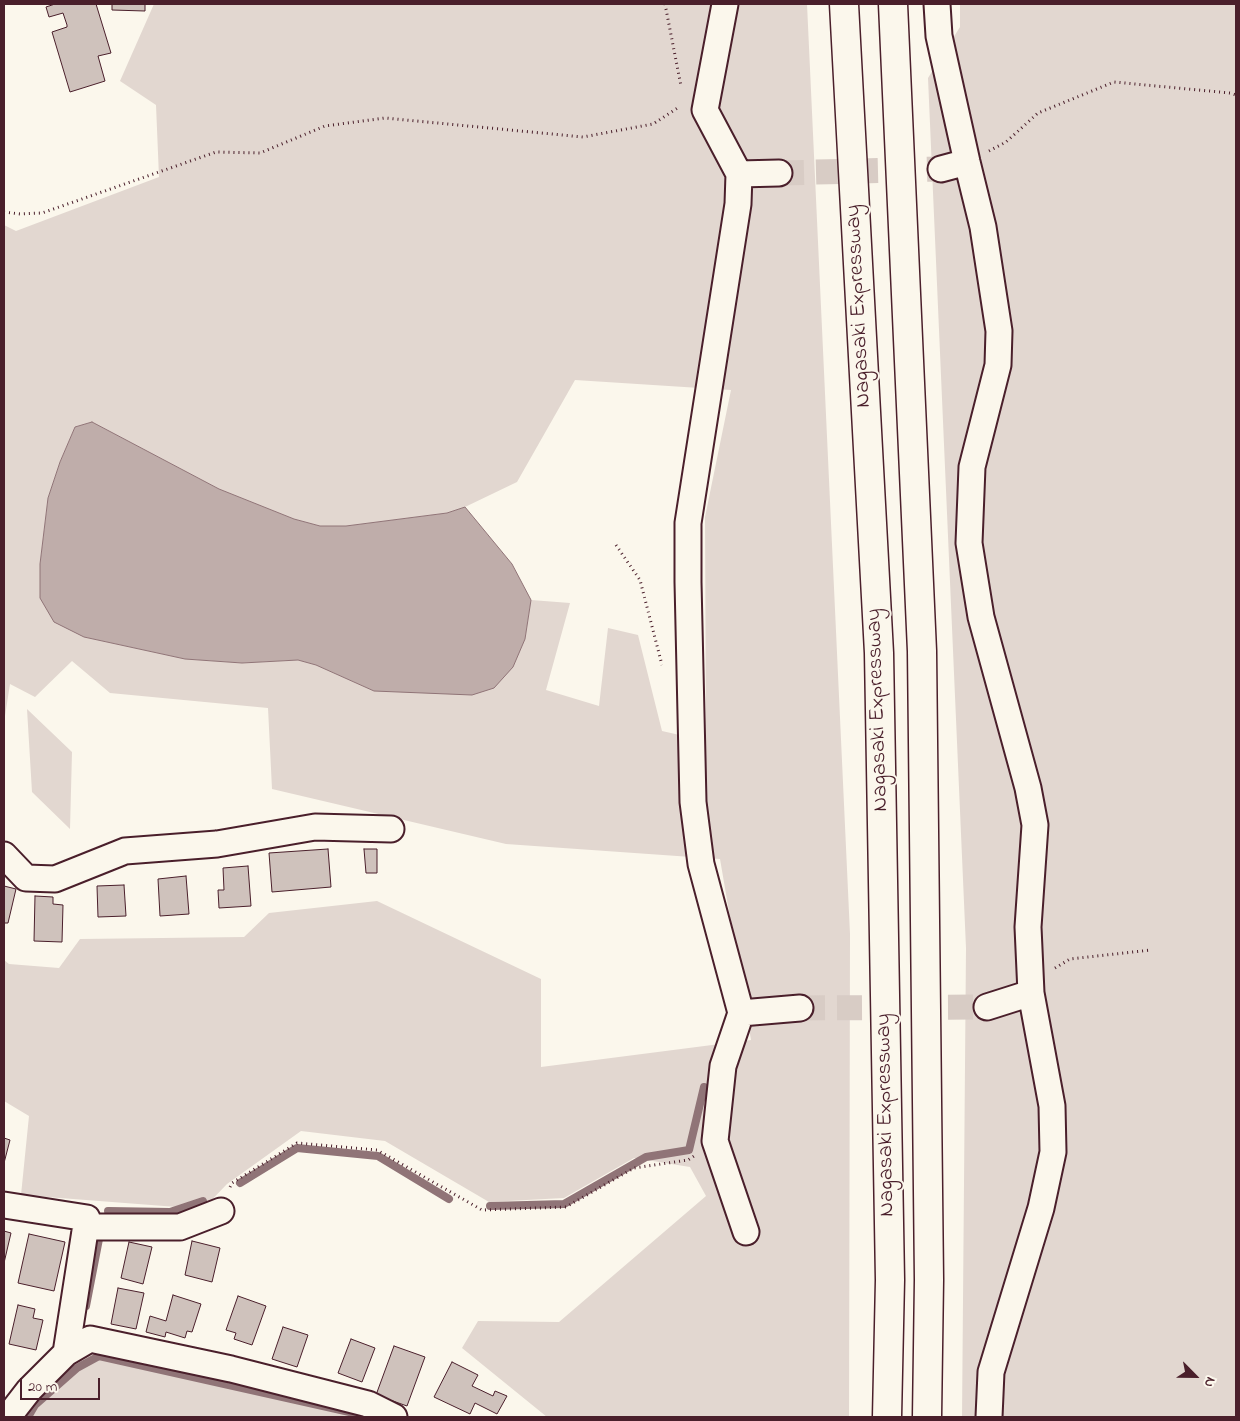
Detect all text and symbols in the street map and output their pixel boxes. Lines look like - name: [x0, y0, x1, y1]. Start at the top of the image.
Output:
- street label: Nagasaki Expressway: [841, 204, 879, 408]
- street label: Nagasaki Expressway: [862, 608, 896, 812]
- street label: Nagasaki Expressway: [872, 1013, 902, 1217]
- north arrow: [1170, 1351, 1220, 1401]
- scale bar: [22, 1368, 102, 1400]
- text: N: [1198, 1374, 1221, 1391]
- text: 20 m: [28, 1376, 57, 1398]

